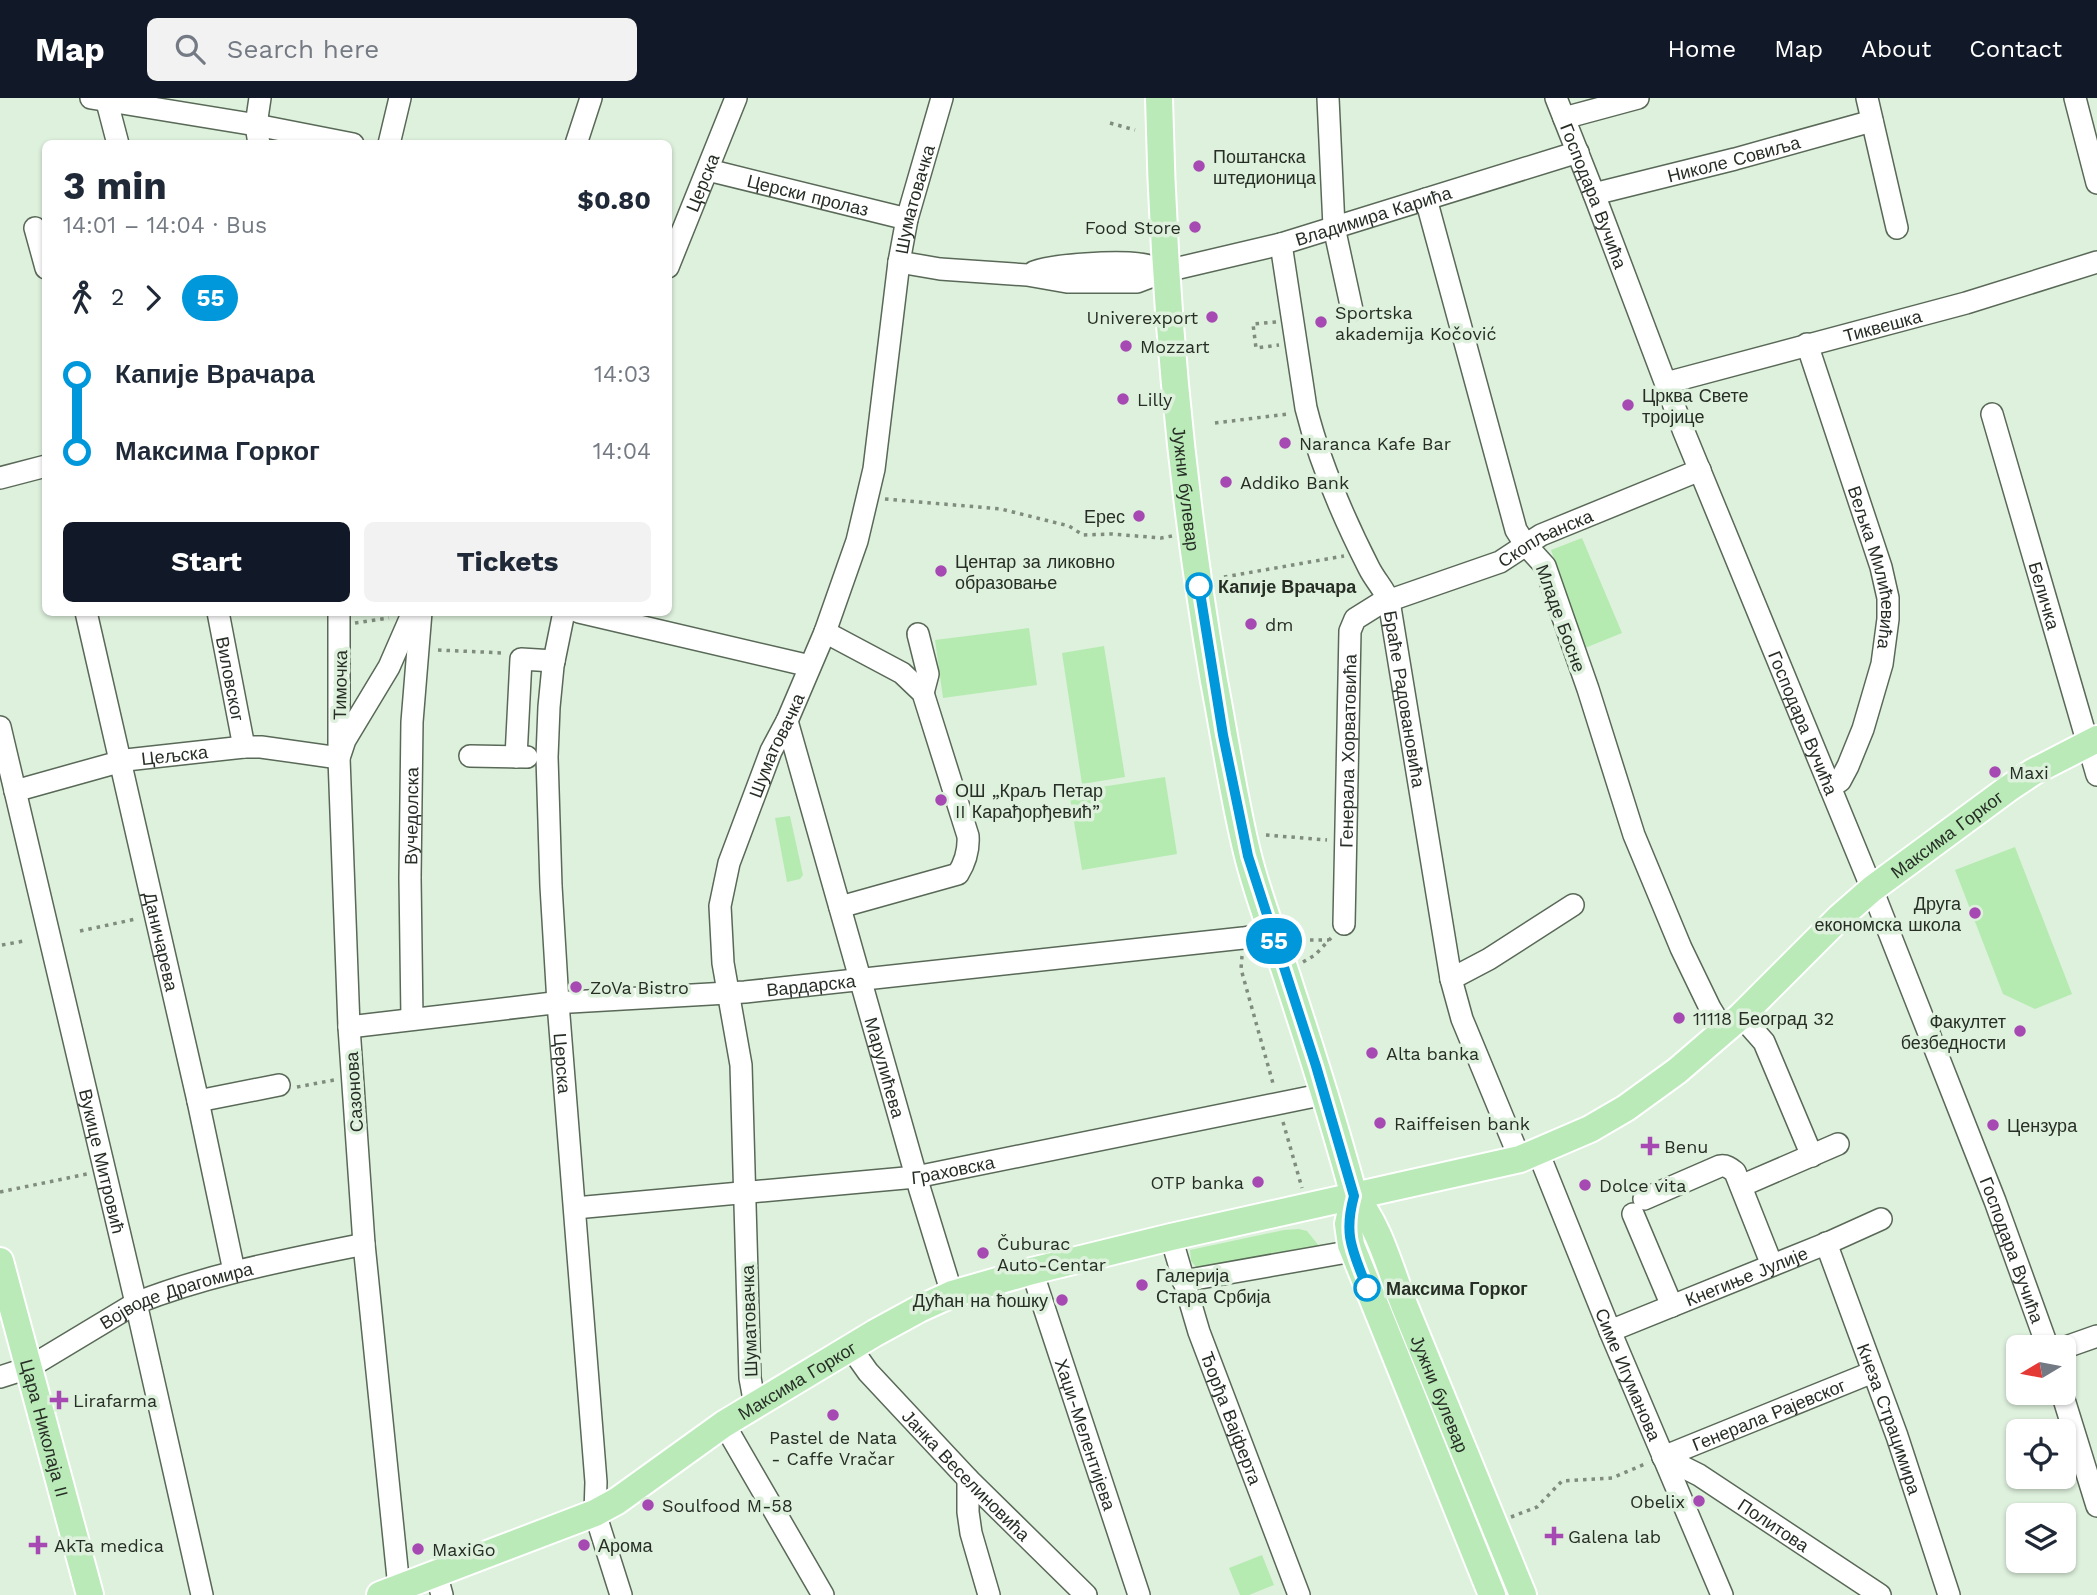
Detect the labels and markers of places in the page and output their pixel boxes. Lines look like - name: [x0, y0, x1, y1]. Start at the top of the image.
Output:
- place label: Поштанска штедионица: [1213, 146, 1317, 188]
- marker: Поштанска штедионица: [1191, 158, 1207, 174]
- place label: Food Store: [1085, 217, 1181, 238]
- marker: Food Store: [1187, 219, 1203, 235]
- place label: Sportska akademija Kočović: [1335, 302, 1497, 344]
- place label: Univerexport: [1087, 307, 1198, 328]
- marker: Univerexport: [1204, 309, 1220, 325]
- marker: Sportska akademija Kočović: [1313, 314, 1329, 330]
- place label: Mozzart: [1140, 336, 1210, 357]
- marker: Mozzart: [1118, 338, 1134, 354]
- place label: Црква Свете тројице: [1642, 385, 1749, 427]
- place label: Lilly: [1137, 389, 1173, 410]
- marker: Lilly: [1115, 391, 1131, 407]
- marker: Црква Свете тројице: [1620, 397, 1636, 413]
- place label: Naranca Kafe Bar: [1299, 433, 1451, 454]
- marker: Naranca Kafe Bar: [1277, 435, 1293, 451]
- place label: Addiko Bank: [1240, 472, 1349, 493]
- marker: Addiko Bank: [1218, 474, 1234, 490]
- place label: Ерес: [1084, 506, 1125, 527]
- marker: Ерес: [1131, 508, 1147, 524]
- place label: Центар за ликовно образовање: [955, 551, 1115, 593]
- marker: Центар за ликовно образовање: [933, 563, 949, 579]
- marker: Капије Врачара: [1186, 573, 1212, 599]
- place label: Капије Врачара: [1218, 576, 1357, 597]
- place label: dm: [1265, 614, 1293, 635]
- marker: dm: [1243, 616, 1259, 632]
- place label: Maxi: [2009, 762, 2049, 783]
- marker: Maxi: [1987, 764, 2003, 780]
- place label: ОШ „Краљ Петар II Карађорђевић”: [955, 780, 1103, 822]
- marker: ОШ „Краљ Петар II Карађорђевић”: [933, 792, 949, 808]
- place label: Друга економска школа: [1815, 893, 1962, 935]
- marker: Друга економска школа: [1967, 905, 1983, 921]
- place label: ZoVa Bistro: [590, 977, 689, 998]
- marker: ZoVa Bistro: [568, 979, 584, 995]
- place label: 11118 Београд 32: [1693, 1008, 1834, 1029]
- marker: 11118 Београд 32: [1671, 1010, 1687, 1026]
- place label: Факултет безбедности: [1901, 1011, 2006, 1053]
- marker: Факултет безбедности: [2012, 1023, 2028, 1039]
- place label: Alta banka: [1386, 1043, 1479, 1064]
- marker: Alta banka: [1364, 1045, 1380, 1061]
- place label: Raiffeisen bank: [1394, 1113, 1530, 1134]
- marker: Raiffeisen bank: [1372, 1115, 1388, 1131]
- place label: Цензура: [2007, 1115, 2078, 1136]
- marker: Цензура: [1985, 1117, 2001, 1133]
- place label: Benu: [1664, 1136, 1708, 1157]
- marker: Benu: [1642, 1138, 1658, 1154]
- place label: OTP banka: [1151, 1172, 1244, 1193]
- marker: OTP banka: [1250, 1174, 1266, 1190]
- place label: Dolce vita: [1599, 1175, 1686, 1196]
- marker: Dolce vita: [1577, 1177, 1593, 1193]
- place label: Čuburac Auto-Centar: [997, 1233, 1106, 1275]
- marker: Čuburac Auto-Centar: [975, 1245, 991, 1261]
- place label: Галерија Стара Србија: [1156, 1265, 1272, 1307]
- marker: Максима Горког: [1354, 1275, 1380, 1301]
- marker: Галерија Стара Србија: [1134, 1277, 1150, 1293]
- place label: Максима Горког: [1386, 1278, 1528, 1299]
- place label: Дућан на ћошку: [913, 1290, 1048, 1311]
- marker: Дућан на ћошку: [1054, 1292, 1070, 1308]
- place label: Lirafarma: [73, 1390, 157, 1411]
- marker: Lirafarma: [51, 1392, 67, 1408]
- marker: Pastel de Nata - Caffe Vračar: [825, 1407, 841, 1423]
- place label: Pastel de Nata - Caffe Vračar: [769, 1427, 897, 1469]
- place label: Obelix: [1630, 1491, 1685, 1512]
- marker: Obelix: [1691, 1493, 1707, 1509]
- place label: Soulfood M-58: [662, 1495, 793, 1516]
- marker: Soulfood M-58: [640, 1497, 656, 1513]
- place label: Galena lab: [1568, 1526, 1661, 1547]
- marker: Galena lab: [1546, 1528, 1562, 1544]
- marker: AkTa medica: [28, 1535, 48, 1555]
- place label: AkTa medica: [54, 1535, 164, 1556]
- place label: Арома: [598, 1535, 653, 1556]
- marker: Арома: [576, 1537, 592, 1553]
- place label: MaxiGo: [432, 1539, 496, 1560]
- marker: MaxiGo: [410, 1541, 426, 1557]

